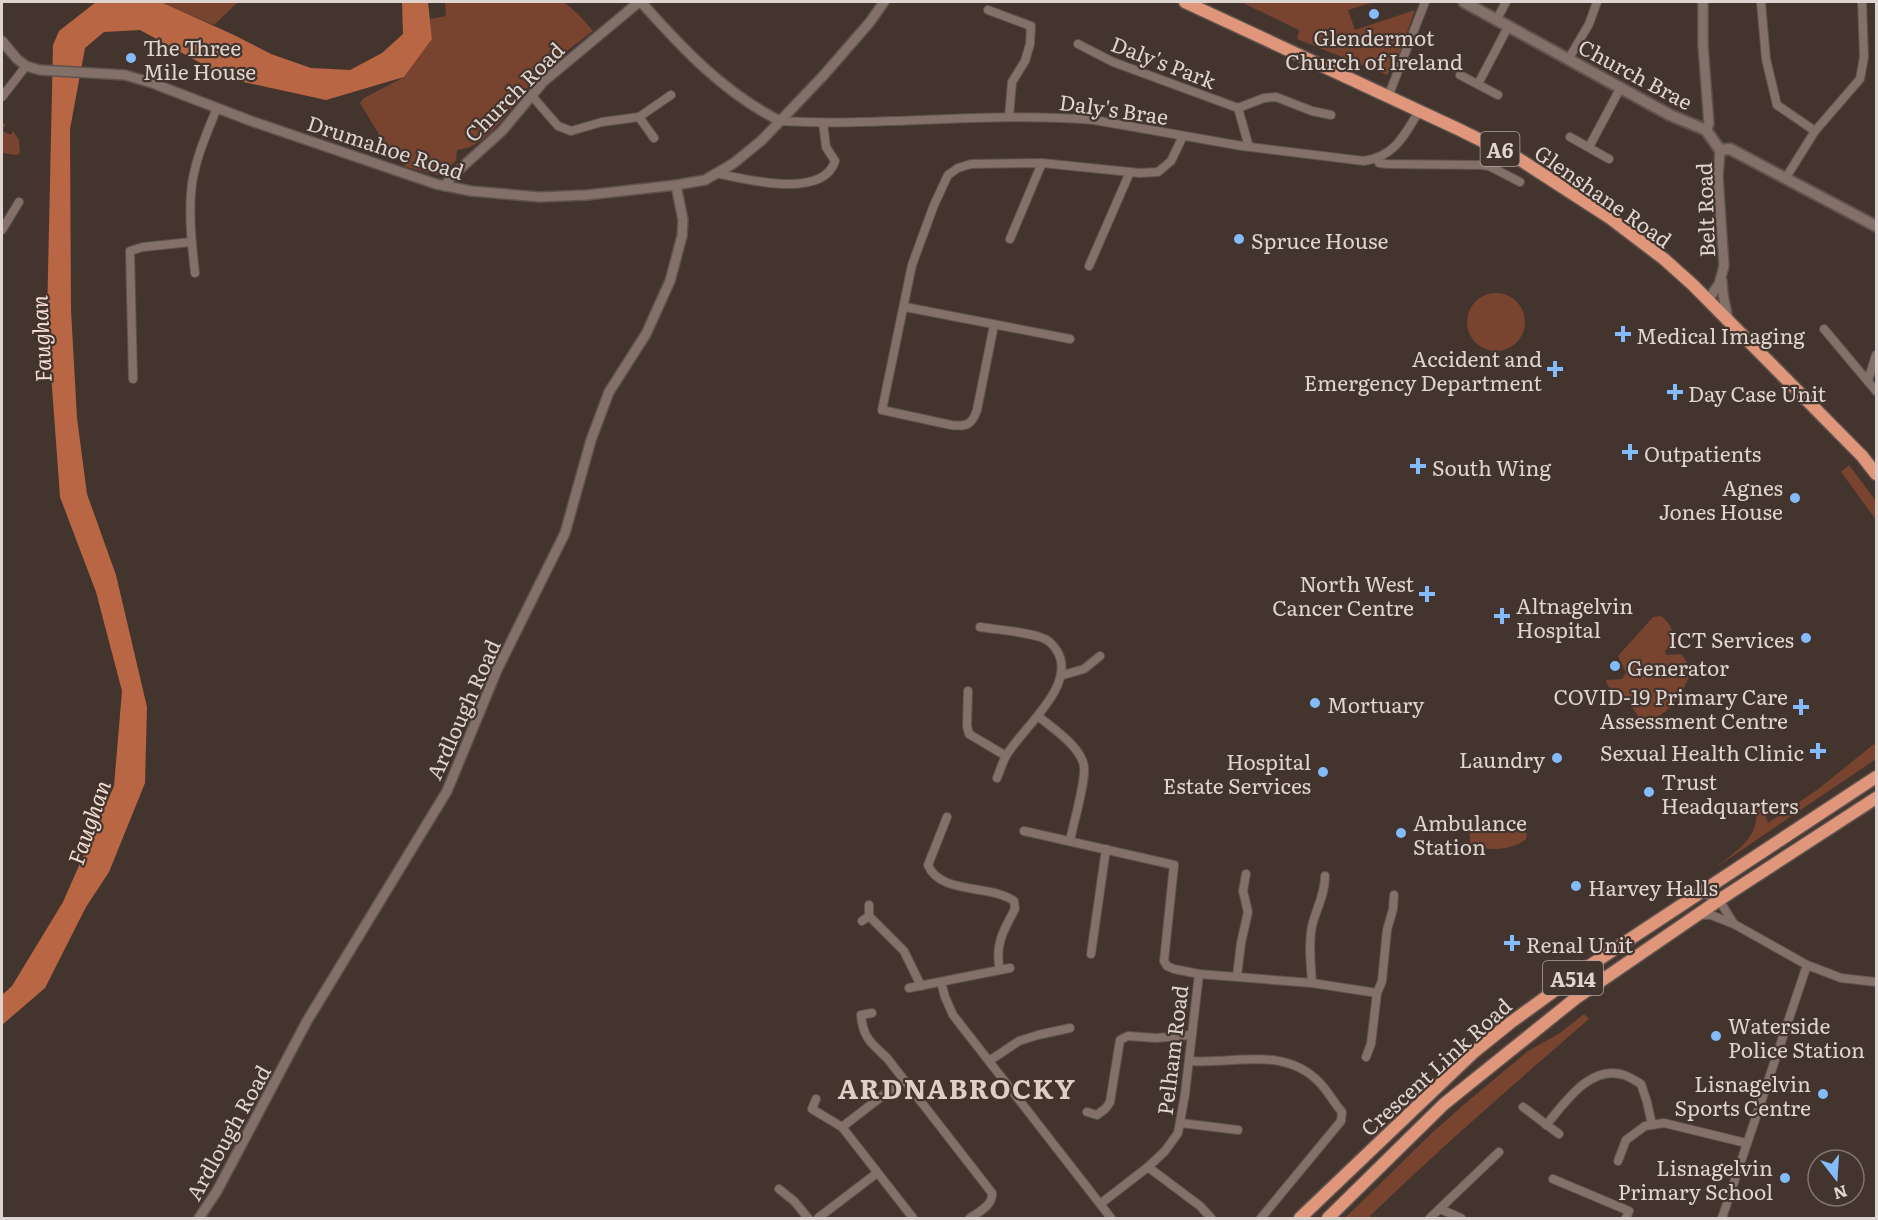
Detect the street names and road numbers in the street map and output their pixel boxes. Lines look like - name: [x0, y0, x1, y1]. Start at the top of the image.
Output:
- street label: Daly's Park: [1107, 27, 1221, 95]
- street label: Church Brae: [1573, 30, 1699, 116]
- street label: Church Road: [456, 34, 570, 148]
- street label: Daly's Brae: [1058, 85, 1171, 131]
- street label: Drumahoe Road: [304, 106, 468, 186]
- road number: A6: [1480, 132, 1520, 166]
- street label: Glenshane Road: [1529, 136, 1679, 254]
- street label: Belt Road: [1687, 162, 1721, 258]
- street label: Ardlough Road: [417, 634, 507, 784]
- road number: A514: [1543, 961, 1603, 995]
- street label: Pelham Road: [1148, 983, 1194, 1117]
- street label: Crescent Link Road: [1353, 990, 1517, 1142]
- street label: Ardlough Road: [177, 1059, 277, 1205]

